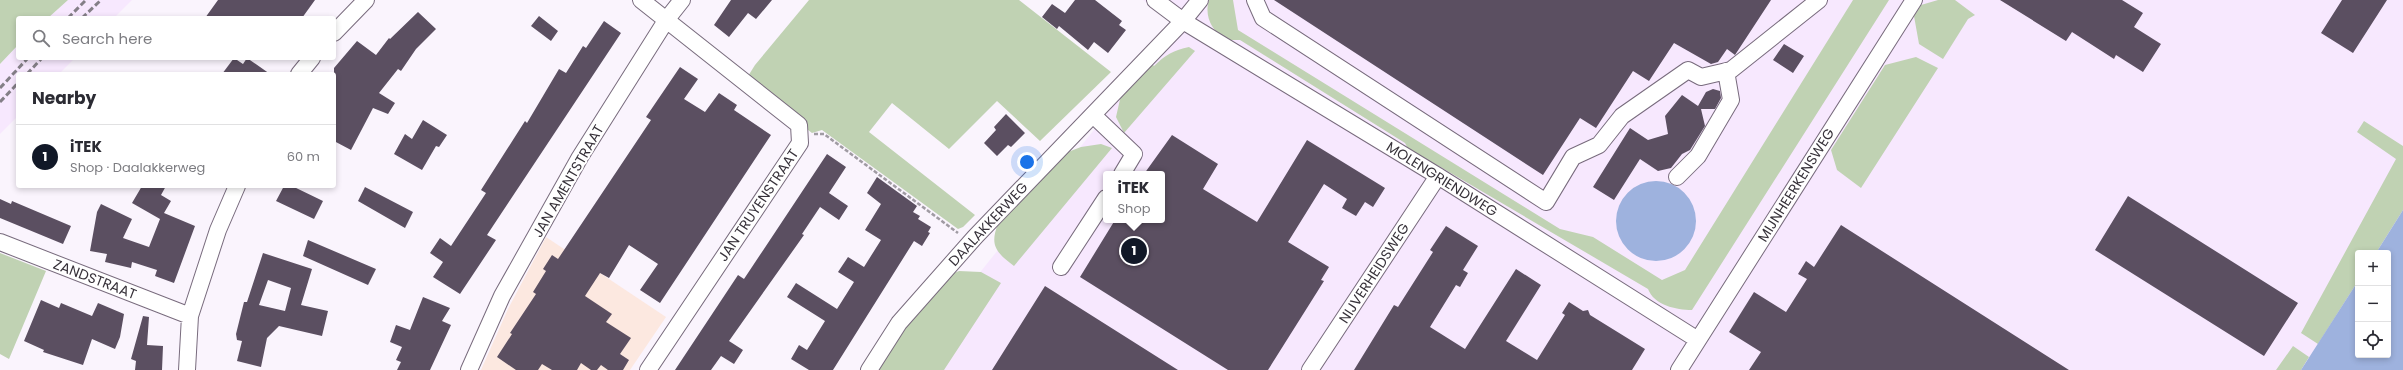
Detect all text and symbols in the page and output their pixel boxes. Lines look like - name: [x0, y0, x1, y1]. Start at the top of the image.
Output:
- search box: [16, 16, 336, 60]
- icon: search: [30, 27, 52, 49]
- text: Search here: [62, 28, 152, 49]
- text: Nearby: [32, 86, 96, 110]
- street label: JAN AMENTSTRAAT: [528, 121, 609, 241]
- street label: MIJNHEERKENSWEG: [1753, 124, 1839, 246]
- text: iTEK: [70, 136, 102, 157]
- street label: MOLENGRIENDWEG: [1383, 137, 1502, 221]
- street label: JAN TRUYENSTRAAT: [713, 144, 803, 265]
- text: 1: [43, 147, 47, 166]
- text: 60 m: [287, 147, 320, 166]
- your location: [1017, 152, 1037, 172]
- text: Shop · Daalakkerweg: [70, 158, 205, 177]
- popup: [1103, 171, 1165, 223]
- street label: DAALAKKERWEG: [944, 177, 1032, 270]
- text: iTEK: [1117, 177, 1149, 198]
- text: Shop: [1117, 199, 1151, 218]
- street label: NIJVERHEIDSWEG: [1334, 219, 1414, 327]
- pin: 1: [1121, 236, 1147, 266]
- map controls: [2355, 250, 2391, 358]
- button: +: [2355, 250, 2391, 286]
- street label: ZANDSTRAAT: [51, 254, 140, 304]
- button: −: [2355, 286, 2391, 322]
- button: locate: [2355, 322, 2391, 358]

